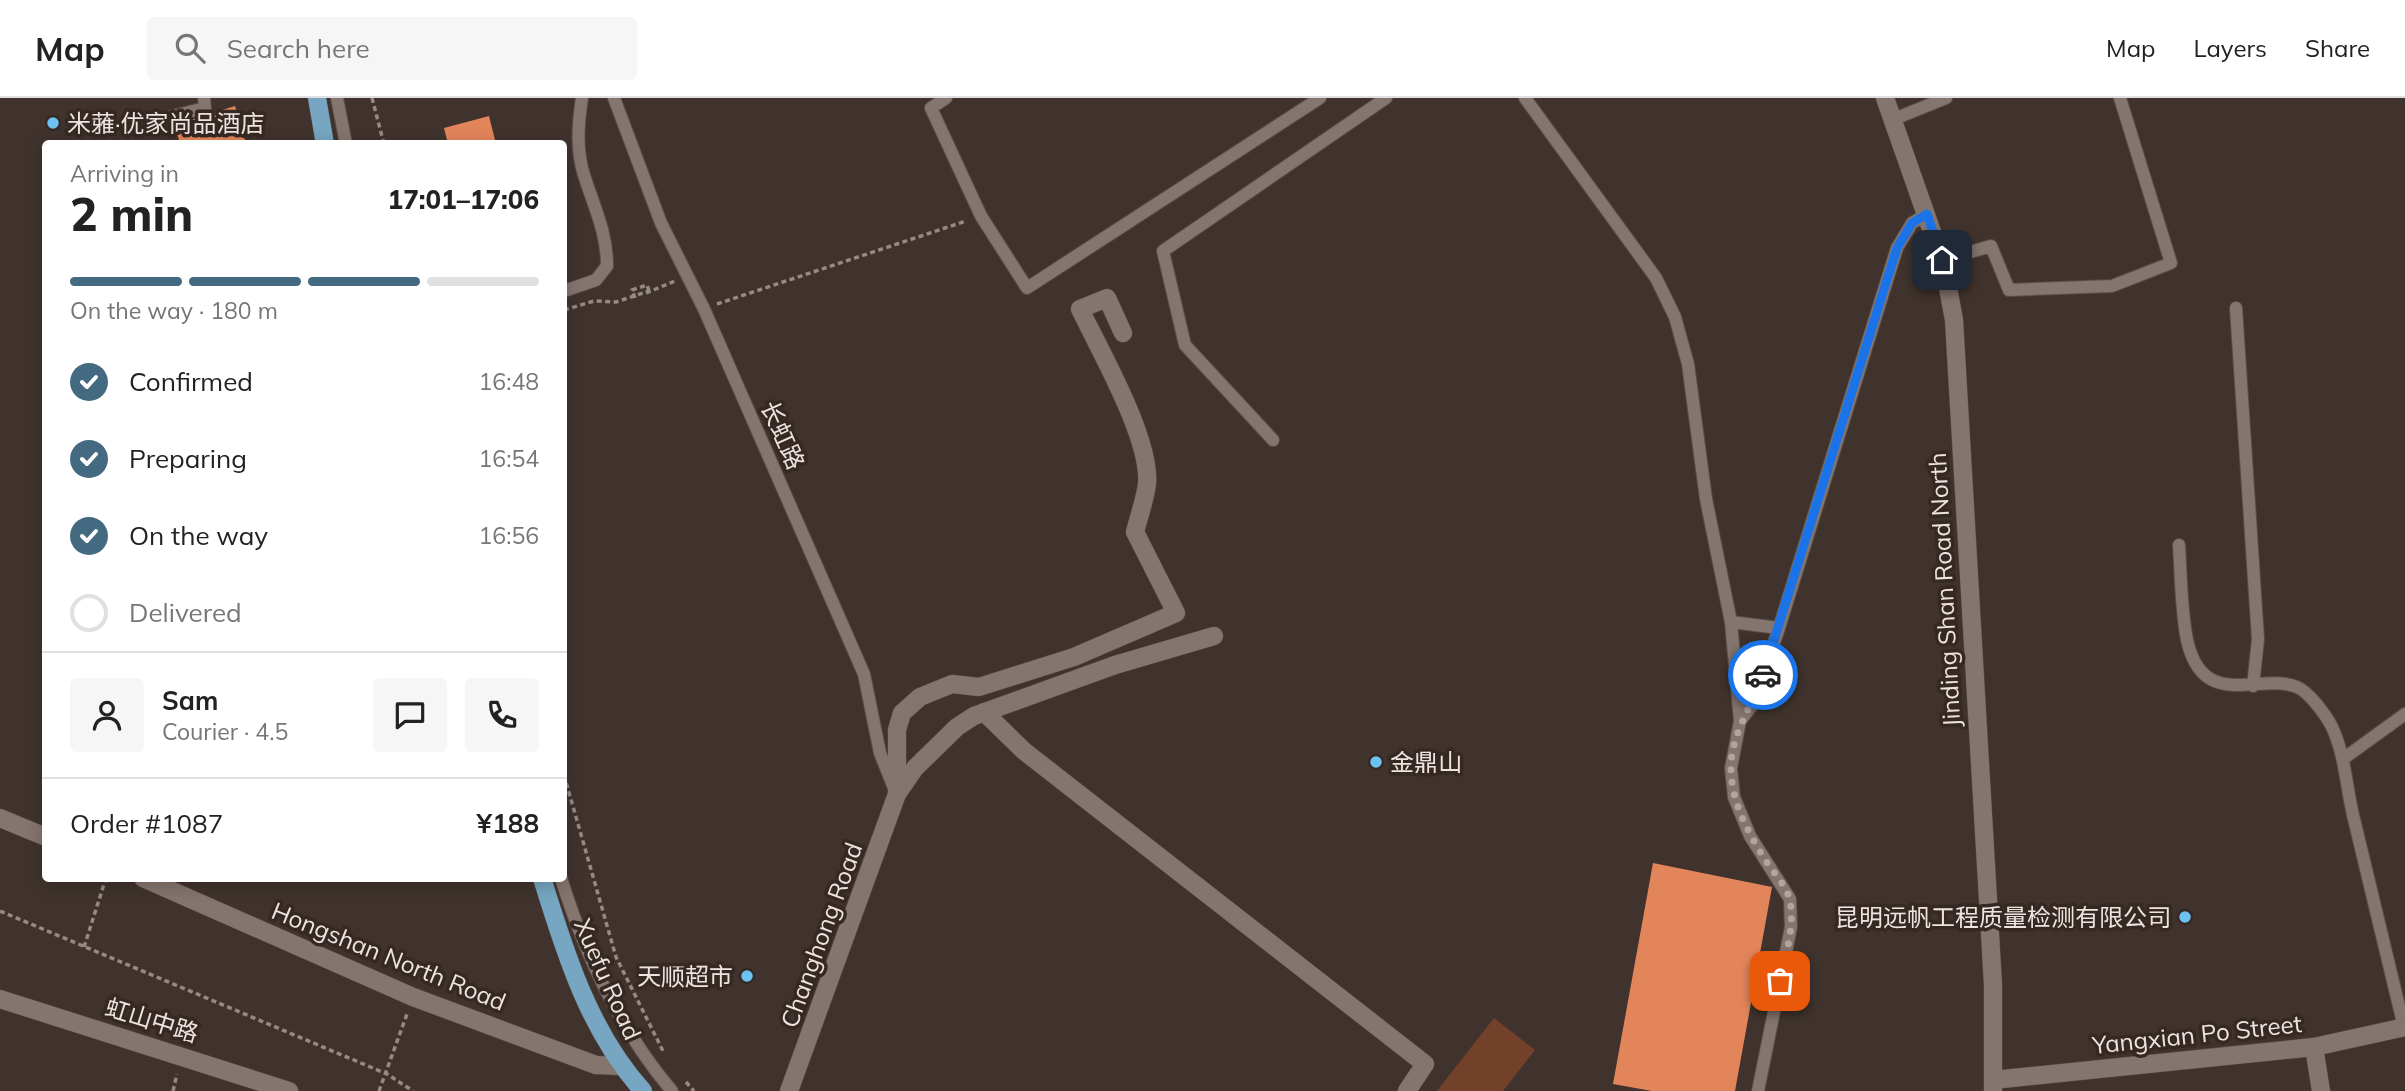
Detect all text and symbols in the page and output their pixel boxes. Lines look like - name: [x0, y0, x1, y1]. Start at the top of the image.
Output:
- search box: [147, 17, 637, 80]
- text: Map: [35, 28, 105, 69]
- icon: search: [171, 29, 209, 67]
- text: Search here: [227, 32, 370, 65]
- text: Map: [2106, 33, 2155, 63]
- text: Layers: [2193, 33, 2267, 63]
- text: Share: [2305, 33, 2370, 63]
- place label: 米蕥·优家尚品酒店: [67, 108, 265, 138]
- marker: 米蕥·优家尚品酒店: [45, 115, 61, 131]
- text: Arriving in: [70, 159, 179, 188]
- text: 17:01–17:06: [388, 183, 539, 216]
- text: 2 min: [70, 185, 193, 243]
- pin: [1912, 230, 1972, 290]
- icon: home: [1923, 241, 1961, 279]
- text: On the way · 180 m: [70, 296, 278, 325]
- icon: check: [70, 363, 108, 401]
- text: Confirmed: [129, 365, 253, 398]
- text: 16:48: [479, 367, 539, 396]
- street label: 长虹路: [755, 396, 811, 474]
- icon: check: [70, 440, 108, 478]
- text: Preparing: [129, 442, 247, 475]
- text: 16:54: [479, 444, 539, 473]
- street label: Jinding Shan Road North: [1922, 452, 1966, 728]
- icon: check: [70, 517, 108, 555]
- text: On the way: [129, 519, 268, 552]
- text: 16:56: [479, 521, 539, 550]
- text: Delivered: [129, 596, 242, 629]
- courier: [1728, 640, 1798, 710]
- icon: car: [1744, 656, 1782, 694]
- button: person: [70, 678, 144, 752]
- button: chat: [373, 678, 447, 752]
- button: phone: [465, 678, 539, 752]
- text: Sam: [162, 684, 218, 717]
- text: Courier · 4.5: [162, 717, 288, 746]
- place label: 金鼎山: [1390, 747, 1462, 777]
- marker: 金鼎山: [1368, 754, 1384, 770]
- text: Order #1087: [70, 807, 223, 840]
- text: ¥188: [477, 807, 539, 840]
- street label: Changhong Road: [774, 838, 868, 1032]
- street label: Hongshan North Road: [268, 895, 510, 1017]
- place label: 昆明远帆工程质量检测有限公司: [1835, 902, 2171, 932]
- marker: 昆明远帆工程质量检测有限公司: [2177, 909, 2193, 925]
- street label: Xuefu Road: [568, 914, 648, 1044]
- pin: [1750, 951, 1810, 1011]
- place label: 天顺超市: [637, 961, 733, 991]
- icon: bag: [1761, 962, 1799, 1000]
- marker: 天顺超市: [739, 968, 755, 984]
- street label: 虹山中路: [102, 992, 202, 1048]
- street label: Yangxian Po Street: [2090, 1008, 2303, 1060]

